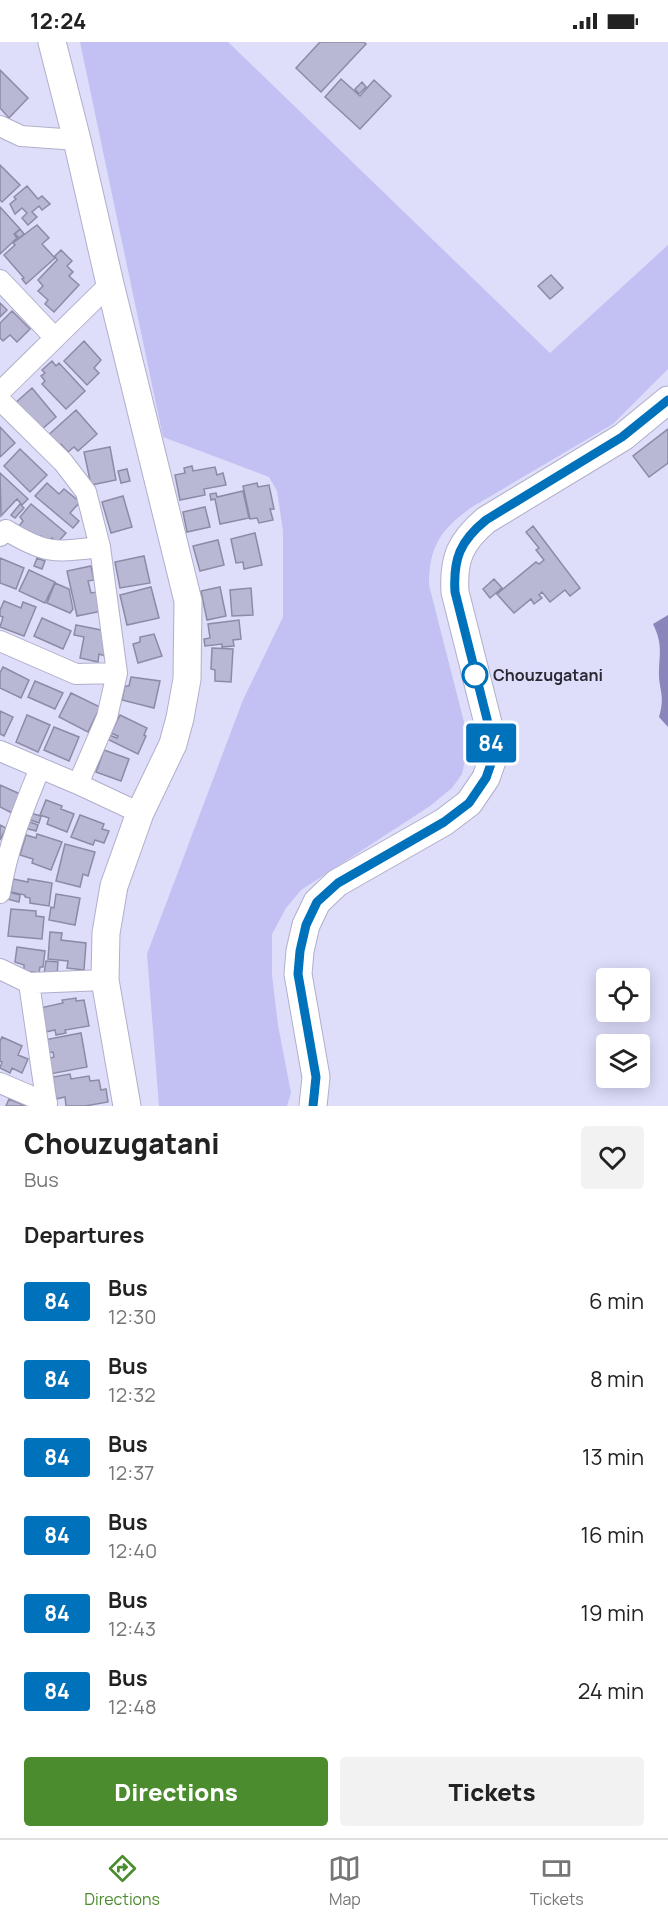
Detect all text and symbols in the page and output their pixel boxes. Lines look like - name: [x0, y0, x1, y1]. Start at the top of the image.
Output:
- text: 12:24: [30, 6, 86, 36]
- marker: Chouzugatani: [462, 662, 488, 688]
- place label: Chouzugatani: [493, 664, 603, 686]
- line badge: 84: [464, 724, 518, 762]
- text: 84: [478, 729, 504, 757]
- map controls: [596, 968, 650, 1088]
- button: locate: [596, 968, 650, 1022]
- button: layers: [596, 1034, 650, 1088]
- text: Chouzugatani: [24, 1124, 220, 1162]
- button: heart: [581, 1126, 644, 1189]
- text: Bus: [24, 1166, 59, 1193]
- text: Departures: [24, 1220, 144, 1250]
- text: Bus: [108, 1273, 148, 1303]
- text: 6 min: [589, 1286, 644, 1316]
- text: 84: [44, 1287, 70, 1315]
- text: 12:30: [108, 1303, 156, 1330]
- text: Bus: [108, 1351, 148, 1381]
- text: 8 min: [590, 1364, 644, 1394]
- text: 84: [44, 1365, 70, 1393]
- text: 12:32: [108, 1381, 156, 1408]
- text: Bus: [108, 1429, 148, 1459]
- text: 13 min: [582, 1442, 644, 1472]
- text: 84: [44, 1443, 70, 1471]
- text: 12:37: [108, 1459, 154, 1486]
- text: Bus: [108, 1507, 148, 1537]
- text: 16 min: [581, 1520, 644, 1550]
- text: 84: [44, 1521, 70, 1549]
- text: 12:40: [108, 1537, 157, 1564]
- text: Bus: [108, 1585, 148, 1615]
- text: 19 min: [581, 1598, 644, 1628]
- text: 84: [44, 1599, 70, 1627]
- text: 12:43: [108, 1615, 156, 1642]
- text: Bus: [108, 1663, 148, 1693]
- text: 24 min: [578, 1676, 644, 1706]
- text: 84: [44, 1677, 70, 1705]
- text: 12:48: [108, 1693, 157, 1720]
- button: Directions: [24, 1757, 328, 1826]
- button: Tickets: [340, 1757, 644, 1826]
- tab: Directions: [84, 1852, 160, 1910]
- tab: Map: [328, 1852, 361, 1910]
- tab: Tickets: [530, 1852, 584, 1910]

